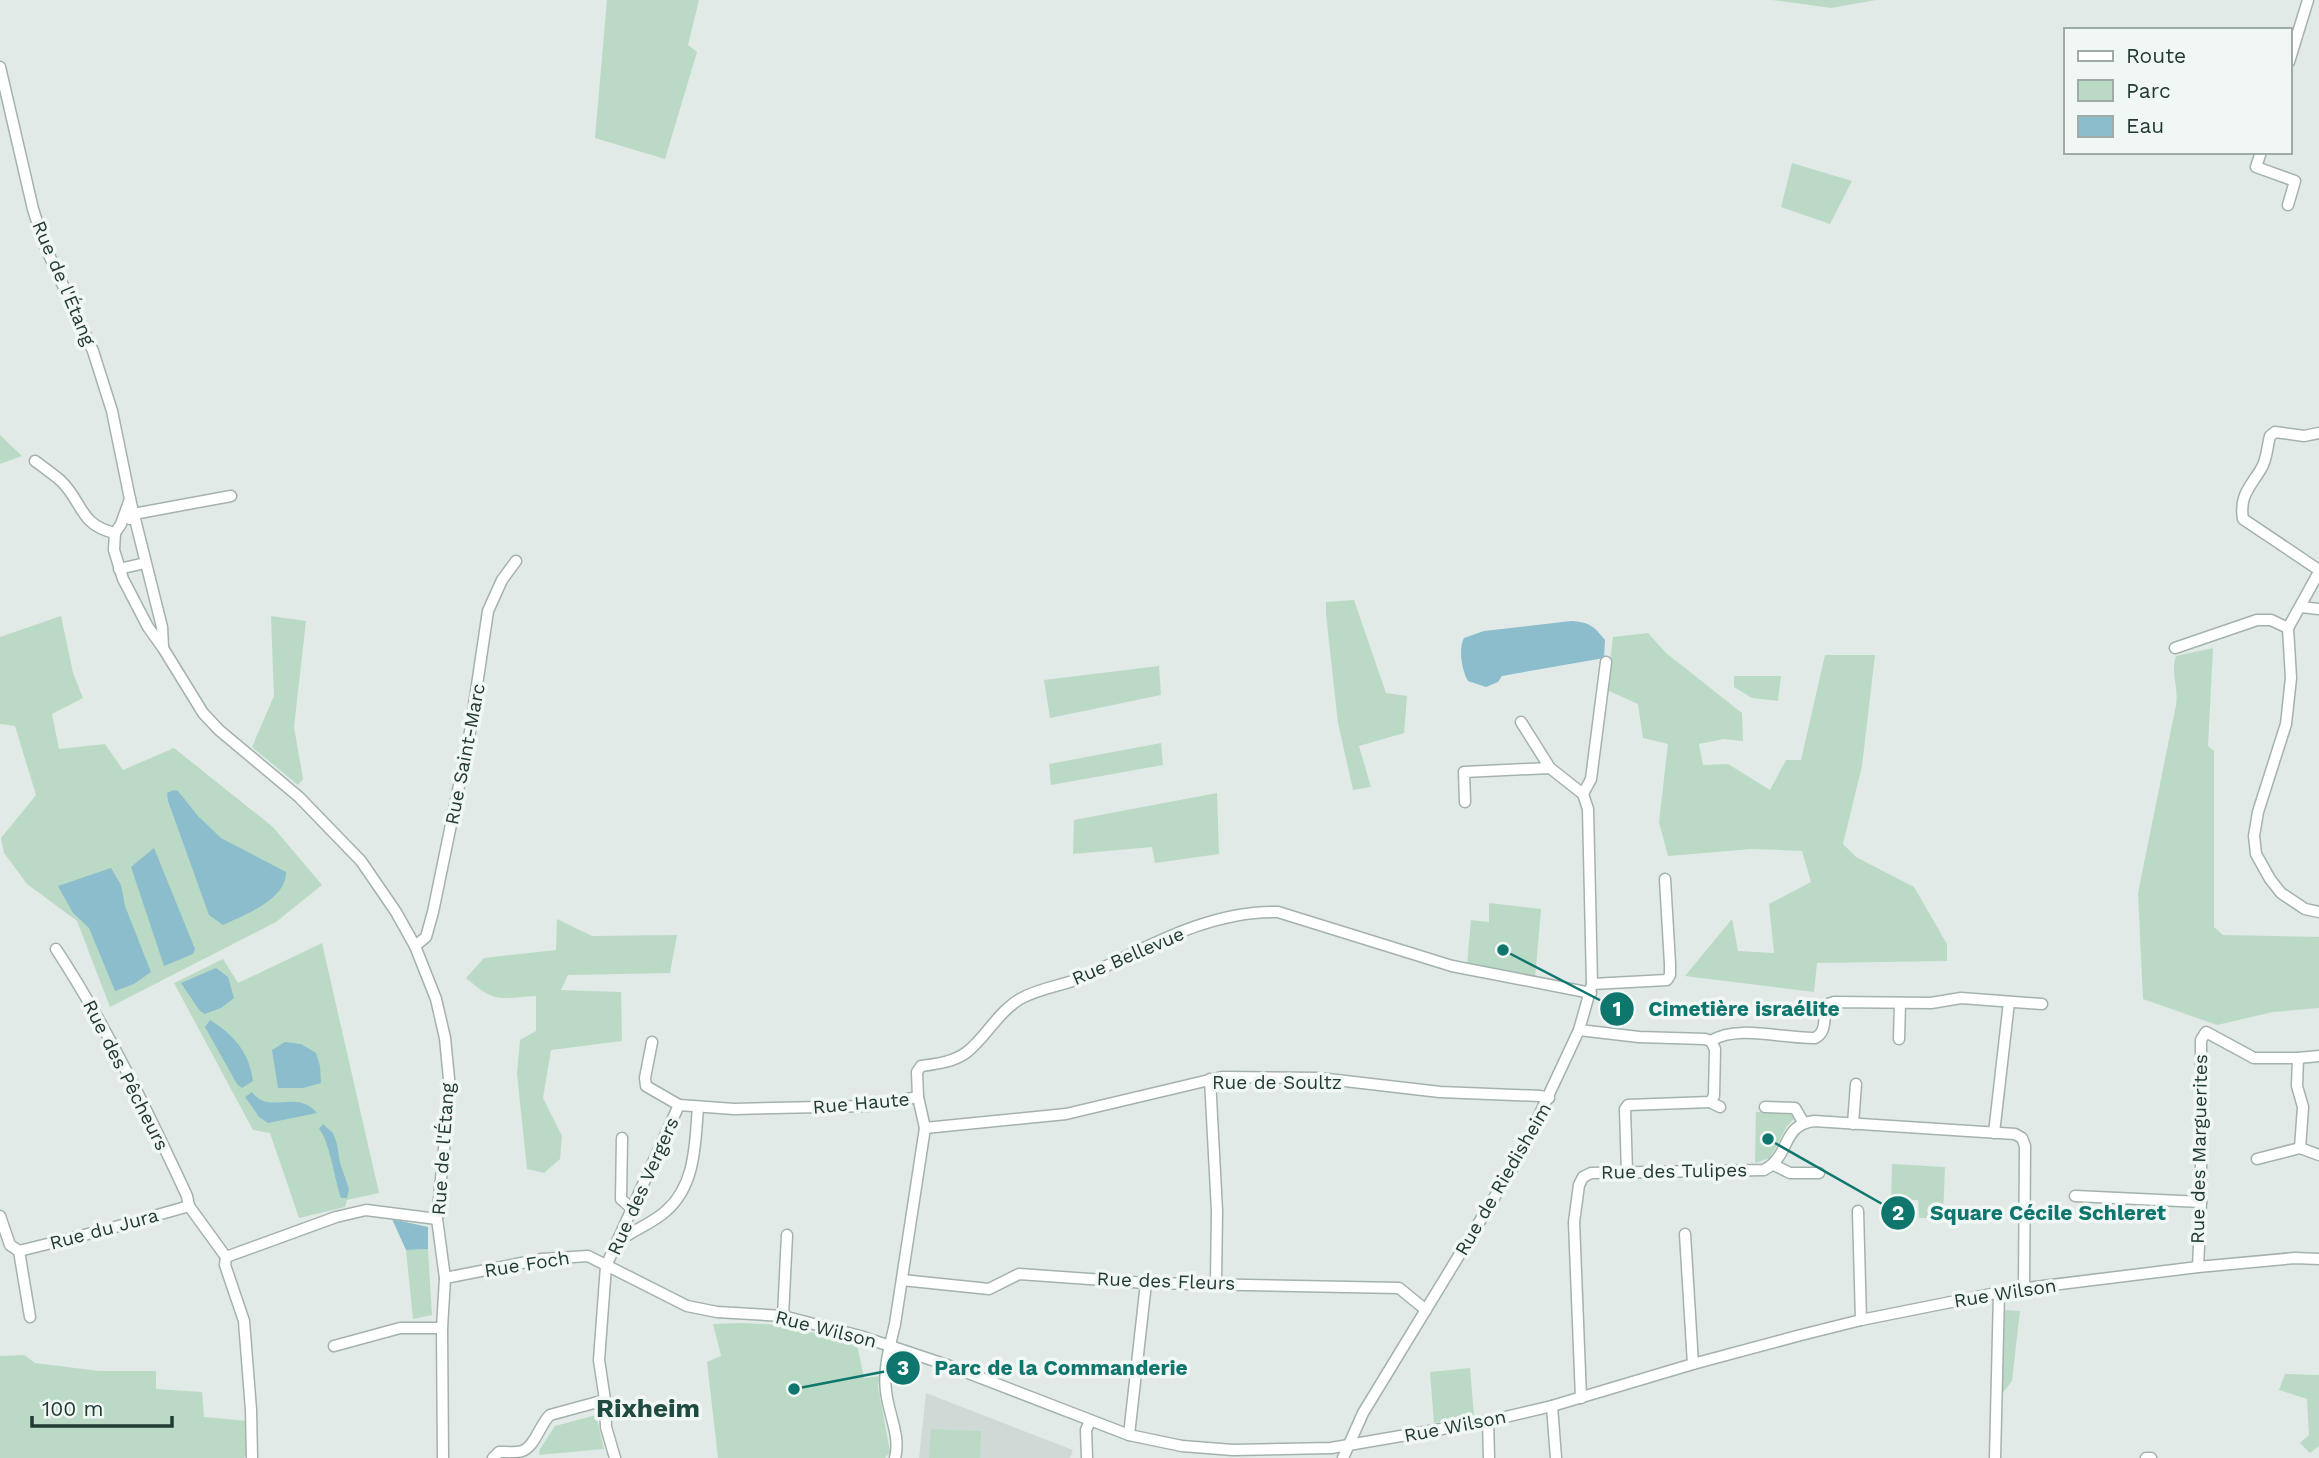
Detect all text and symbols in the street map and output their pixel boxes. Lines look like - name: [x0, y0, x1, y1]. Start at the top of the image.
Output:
- legend: [2064, 28, 2291, 154]
- text: Route: [2126, 43, 2186, 68]
- text: Parc: [2126, 78, 2171, 103]
- text: Eau: [2126, 113, 2164, 138]
- street label: Rue de l'Étang: [27, 217, 101, 350]
- street label: Rue Saint-Marc: [440, 681, 490, 827]
- street label: Rue Bellevue: [1068, 922, 1188, 990]
- callout: Cimetière israélite: [1599, 988, 1854, 1030]
- street label: Rue des Pêcheurs: [78, 996, 174, 1154]
- text: 1: [1612, 996, 1622, 1021]
- text: Cimetière israélite: [1648, 996, 1840, 1021]
- street label: Rue des Marguerites: [2186, 1054, 2212, 1244]
- street label: Rue de Soultz: [1212, 1071, 1342, 1094]
- street label: Rue de l'Étang: [427, 1081, 459, 1216]
- street label: Rue Haute: [812, 1087, 910, 1119]
- street label: Rue de Riedisheim: [1450, 1099, 1556, 1259]
- street label: Rue des Vergers: [602, 1114, 684, 1258]
- street label: Rue des Tulipes: [1601, 1158, 1747, 1184]
- callout: Square Cécile Schleret: [1881, 1192, 2180, 1234]
- text: 2: [1892, 1200, 1904, 1225]
- text: Square Cécile Schleret: [1930, 1200, 2166, 1225]
- street label: Rue du Jura: [47, 1203, 161, 1255]
- street label: Rue Foch: [483, 1246, 571, 1282]
- street label: Rue des Fleurs: [1096, 1267, 1236, 1295]
- street label: Rue Wilson: [1952, 1274, 2058, 1312]
- street label: Rue Wilson: [773, 1305, 879, 1353]
- callout: Parc de la Commanderie: [886, 1347, 1202, 1389]
- text: 3: [897, 1355, 909, 1380]
- text: Parc de la Commanderie: [934, 1355, 1188, 1380]
- scale bar: [32, 1384, 172, 1428]
- district label: Rixheim: [596, 1393, 700, 1423]
- text: 100 m: [42, 1396, 104, 1421]
- street label: Rue Wilson: [1402, 1405, 1508, 1447]

